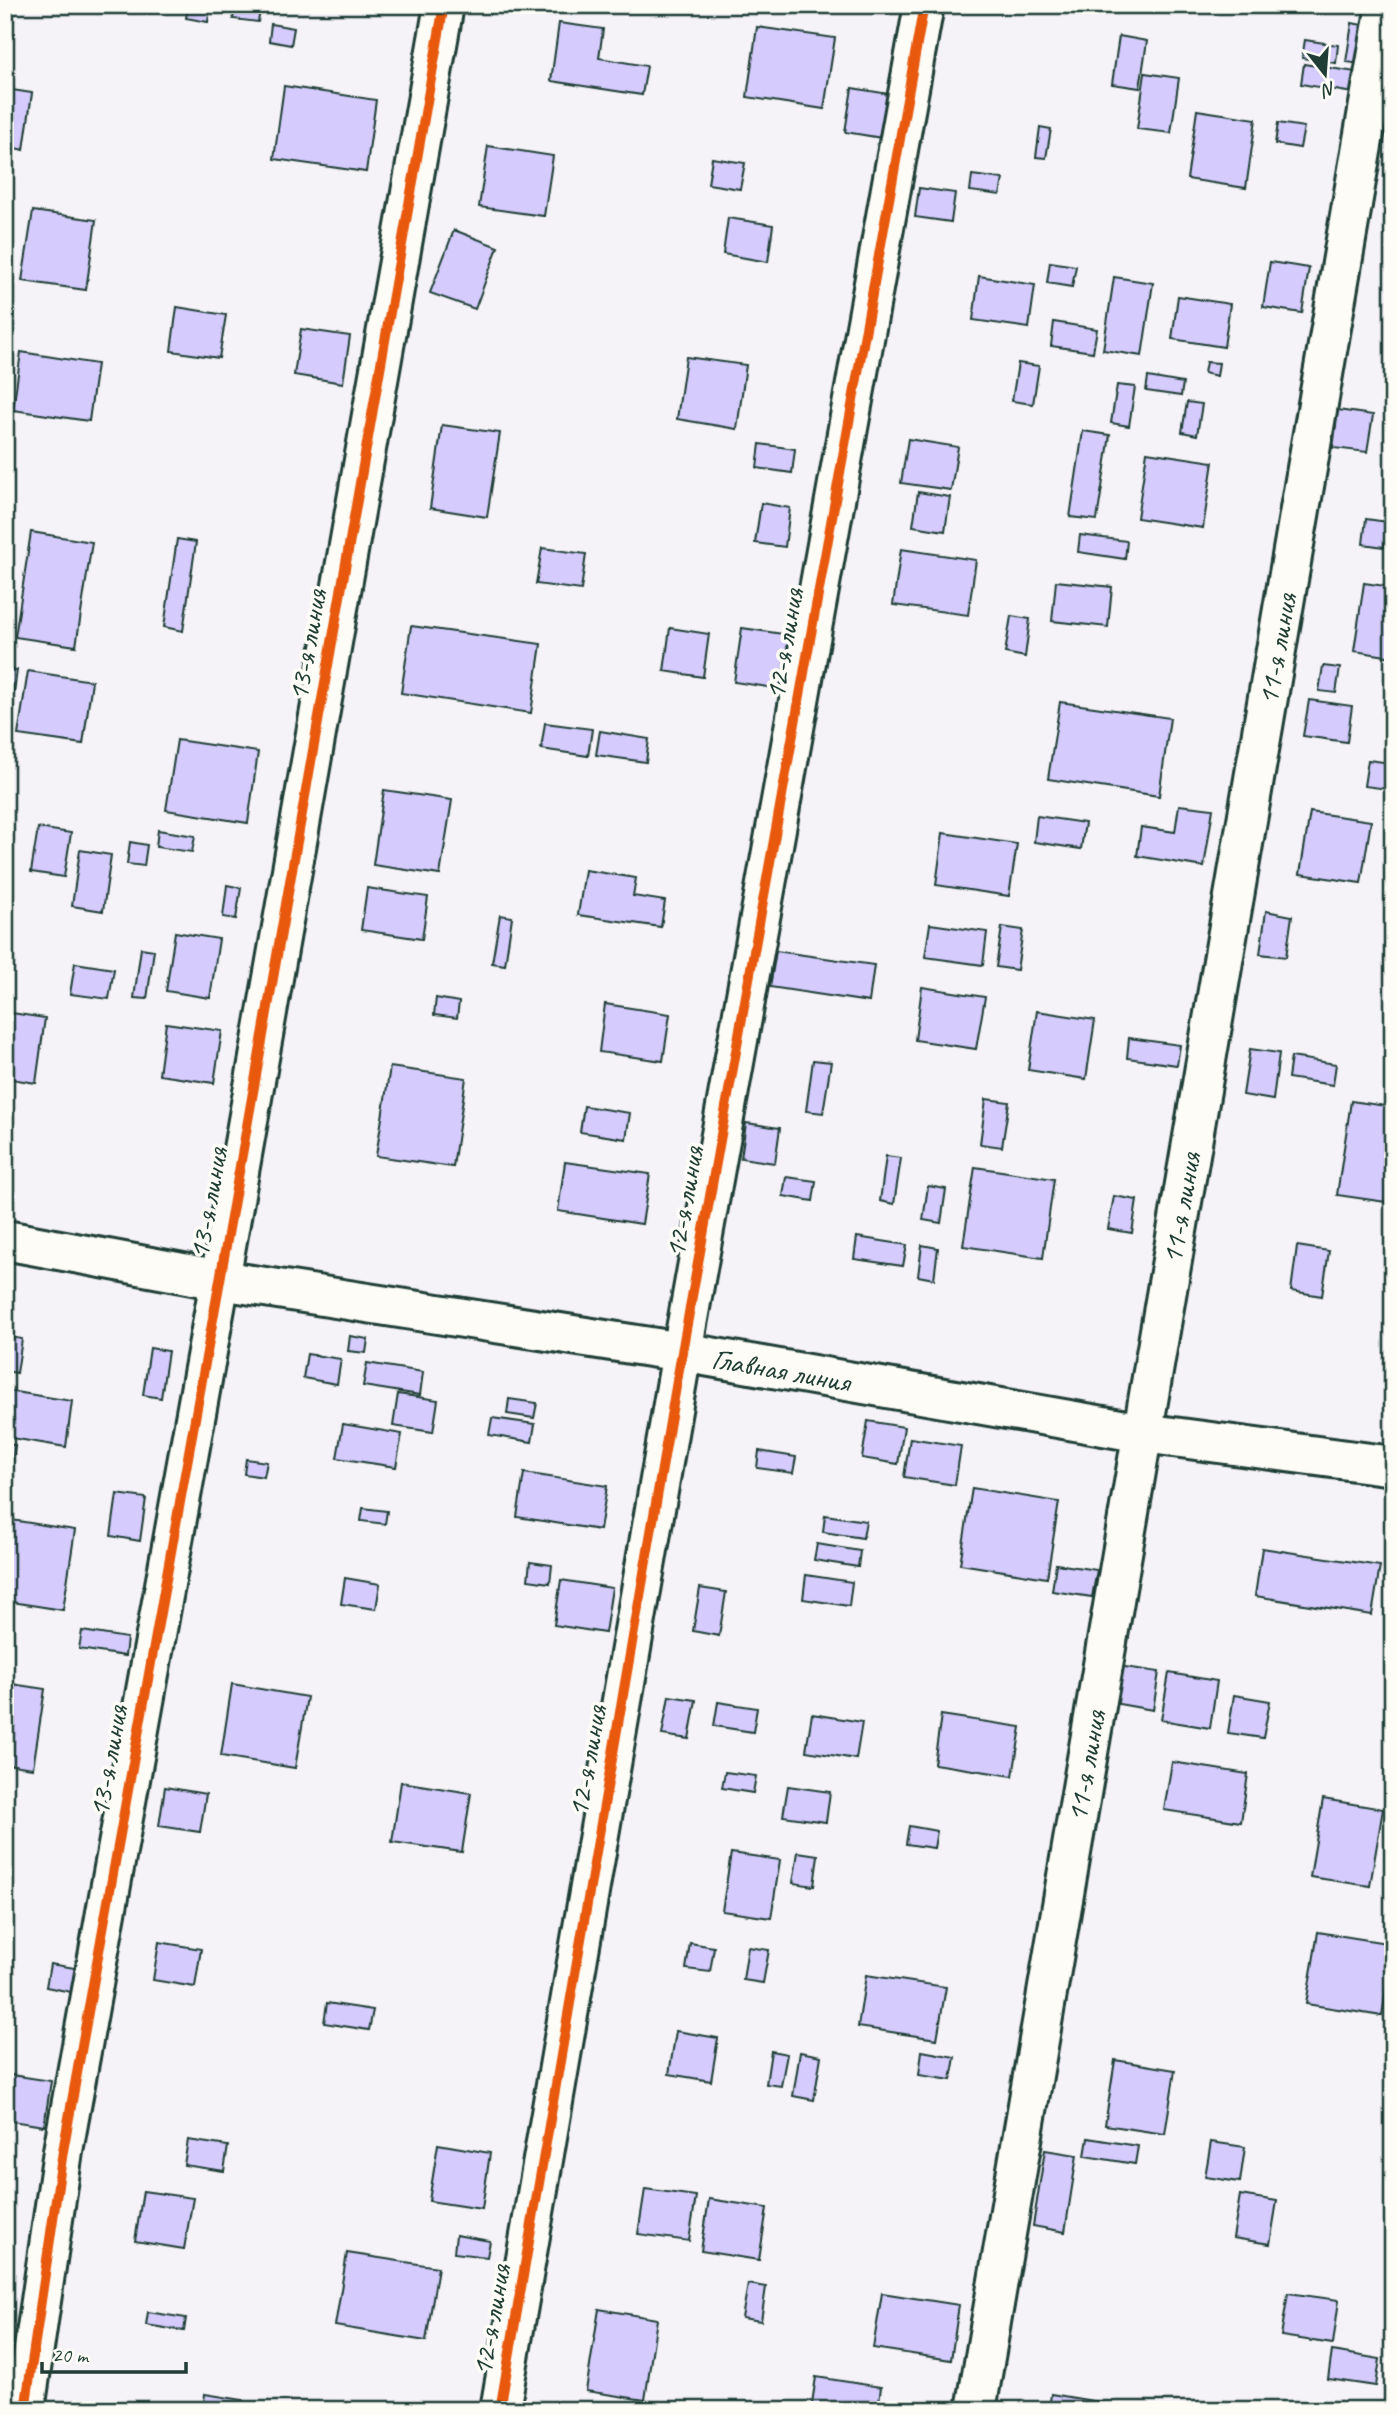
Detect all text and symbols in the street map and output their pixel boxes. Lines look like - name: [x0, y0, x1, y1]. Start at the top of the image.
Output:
- north arrow: [1290, 38, 1360, 108]
- text: N: [1317, 76, 1339, 103]
- street label: 12-я линия: [756, 584, 813, 703]
- street label: 13-я линия: [279, 585, 336, 704]
- street label: 11-я линия: [1249, 589, 1306, 708]
- street label: 12-я линия: [656, 1142, 713, 1261]
- street label: 13-я линия: [180, 1143, 237, 1262]
- street label: 11-я линия: [1153, 1148, 1210, 1267]
- street label: Главная линия: [709, 1339, 856, 1401]
- street label: 13-я линия: [80, 1701, 137, 1820]
- street label: 12-я линия: [559, 1701, 616, 1820]
- street label: 11-я линия: [1058, 1706, 1115, 1825]
- street label: 12-я линия: [463, 2260, 520, 2379]
- scale bar: [42, 2331, 186, 2375]
- text: 20 m: [52, 2342, 90, 2368]

